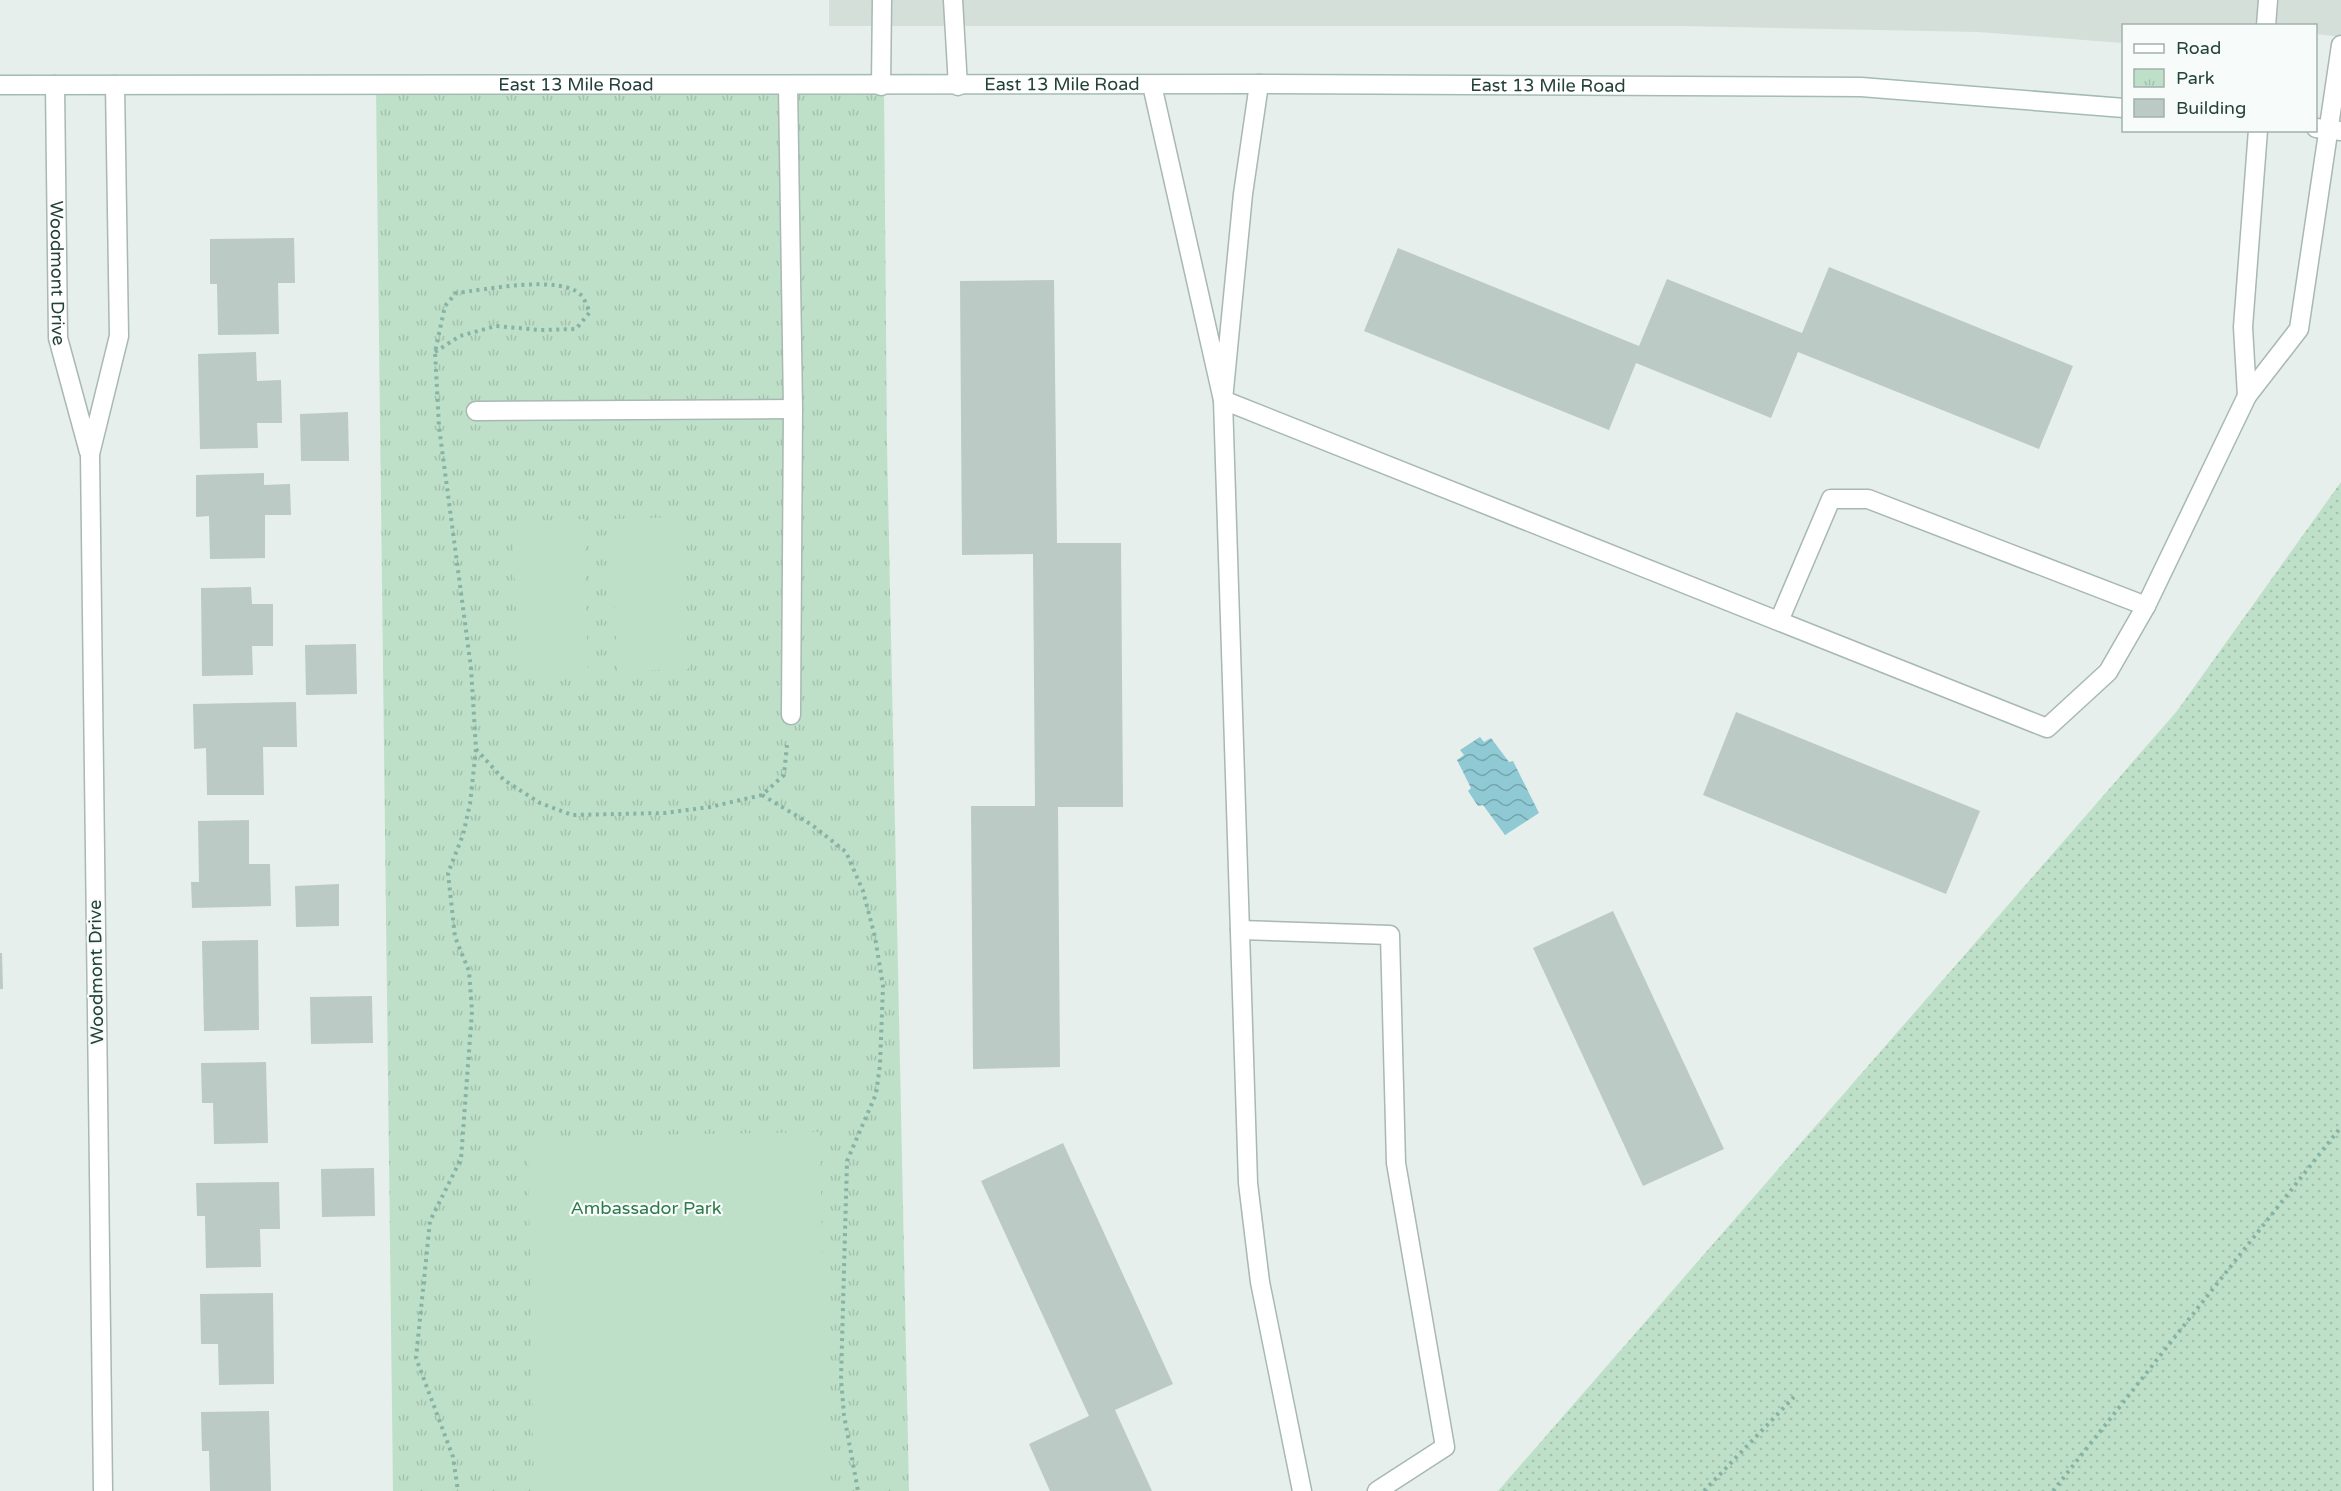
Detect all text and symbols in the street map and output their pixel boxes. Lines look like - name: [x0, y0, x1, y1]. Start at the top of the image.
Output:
- legend: [2122, 24, 2317, 132]
- text: Road: [2176, 37, 2221, 59]
- text: Park: [2176, 67, 2215, 89]
- street label: East 13 Mile Road: [498, 73, 654, 96]
- street label: East 13 Mile Road: [984, 73, 1140, 95]
- street label: East 13 Mile Road: [1470, 74, 1626, 97]
- text: Building: [2176, 97, 2246, 119]
- street label: Woodmont Drive: [45, 200, 71, 348]
- street label: Woodmont Drive: [84, 899, 108, 1045]
- park label: Ambassador Park: [570, 1197, 722, 1219]

